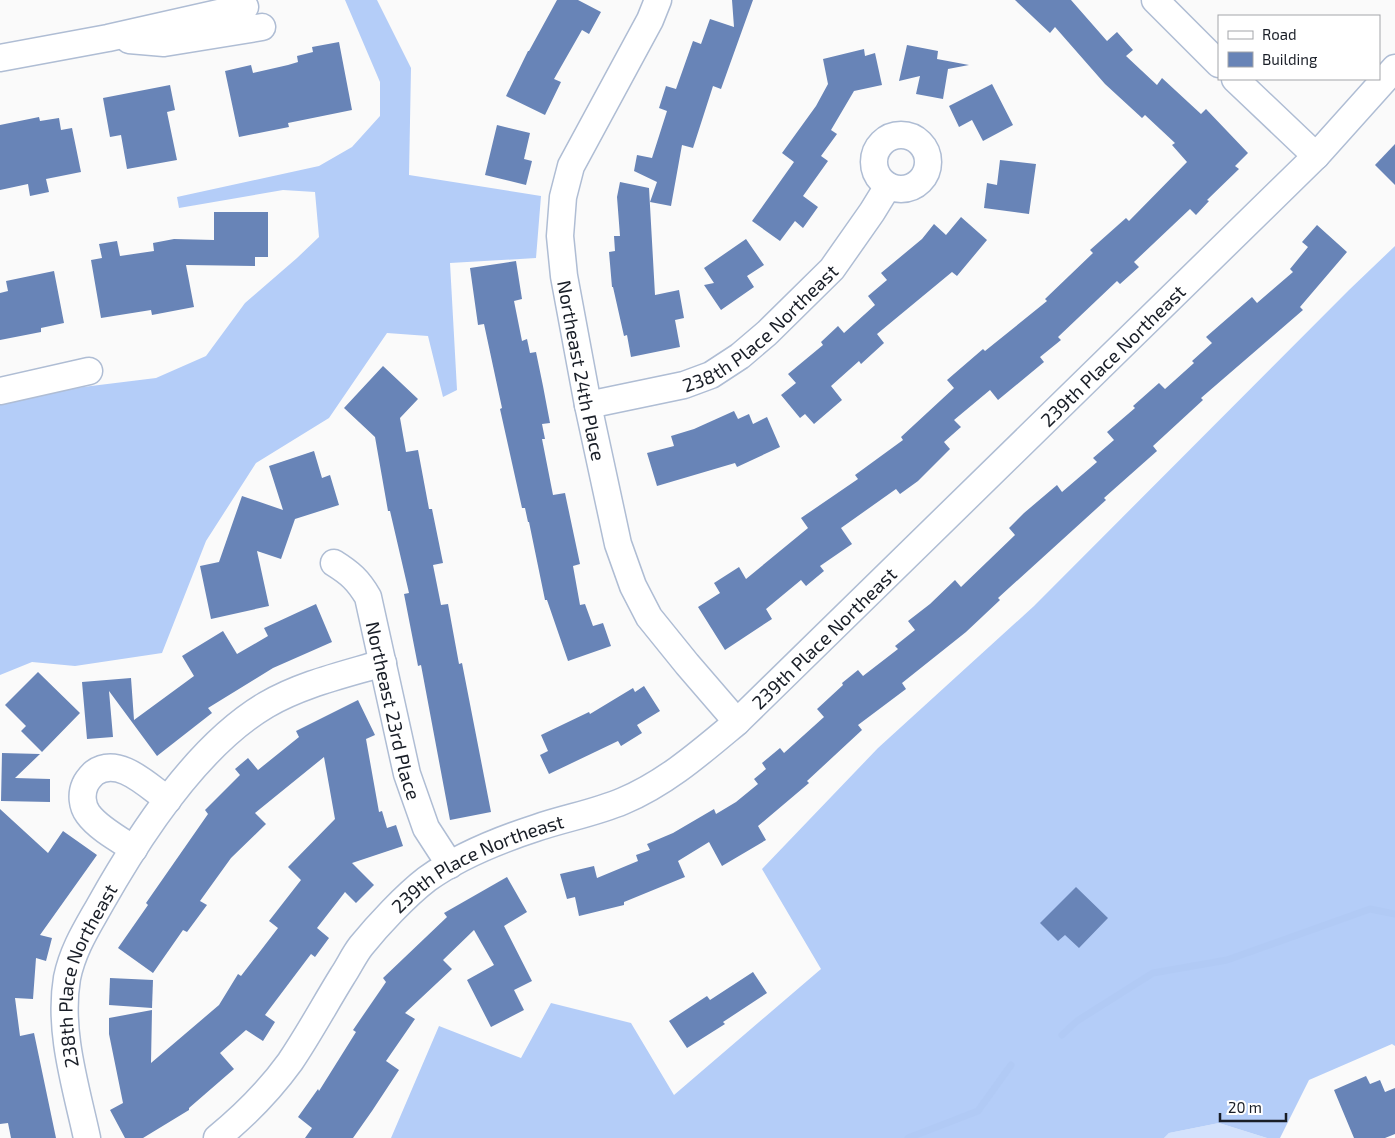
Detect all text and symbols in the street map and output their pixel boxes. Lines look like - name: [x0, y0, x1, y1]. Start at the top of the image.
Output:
- legend: [1218, 15, 1380, 80]
- text: Road: [1262, 25, 1297, 43]
- text: Building: [1262, 50, 1318, 68]
- street label: 238th Place Northeast: [679, 259, 842, 396]
- street label: Northeast 24th Place: [553, 278, 611, 463]
- street label: 239th Place Northeast: [1035, 279, 1190, 431]
- street label: 239th Place Northeast: [746, 562, 901, 713]
- street label: Northeast 23rd Place: [362, 619, 427, 803]
- street label: 239th Place Northeast: [386, 809, 566, 917]
- street label: 238th Place Northeast: [53, 879, 121, 1070]
- scale bar: [1220, 1090, 1286, 1122]
- text: 20 m: [1228, 1098, 1262, 1116]

